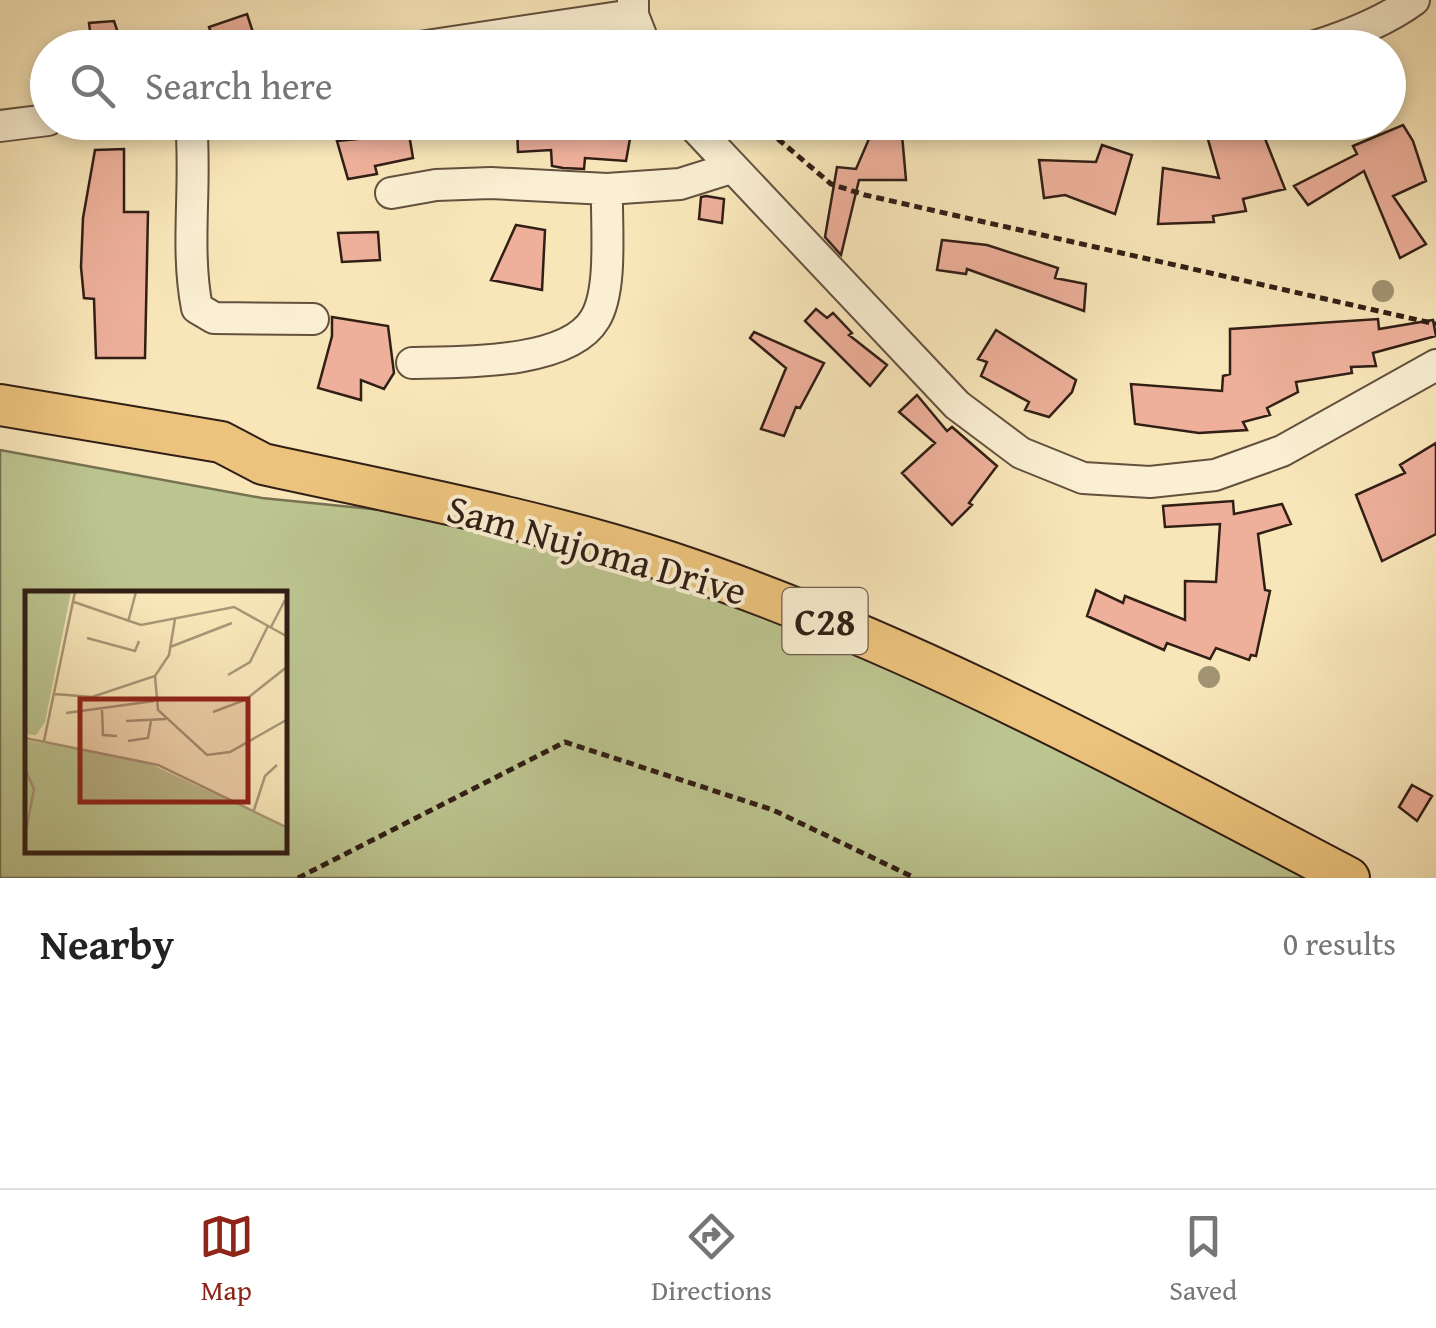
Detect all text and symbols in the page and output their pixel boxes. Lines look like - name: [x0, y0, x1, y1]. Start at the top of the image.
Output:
- search box: [30, 30, 1406, 140]
- text: Search here: [145, 57, 333, 113]
- icon: search: [65, 58, 120, 113]
- street label: Sam Nujoma Drive: [440, 478, 754, 620]
- road number: C28: [782, 588, 868, 654]
- inset map: [25, 591, 288, 853]
- text: Nearby: [40, 913, 174, 974]
- text: 0 results: [1283, 920, 1396, 967]
- tab: Map: [199, 1209, 254, 1310]
- tab: Directions: [651, 1209, 772, 1310]
- tab: Saved: [1169, 1209, 1237, 1310]

